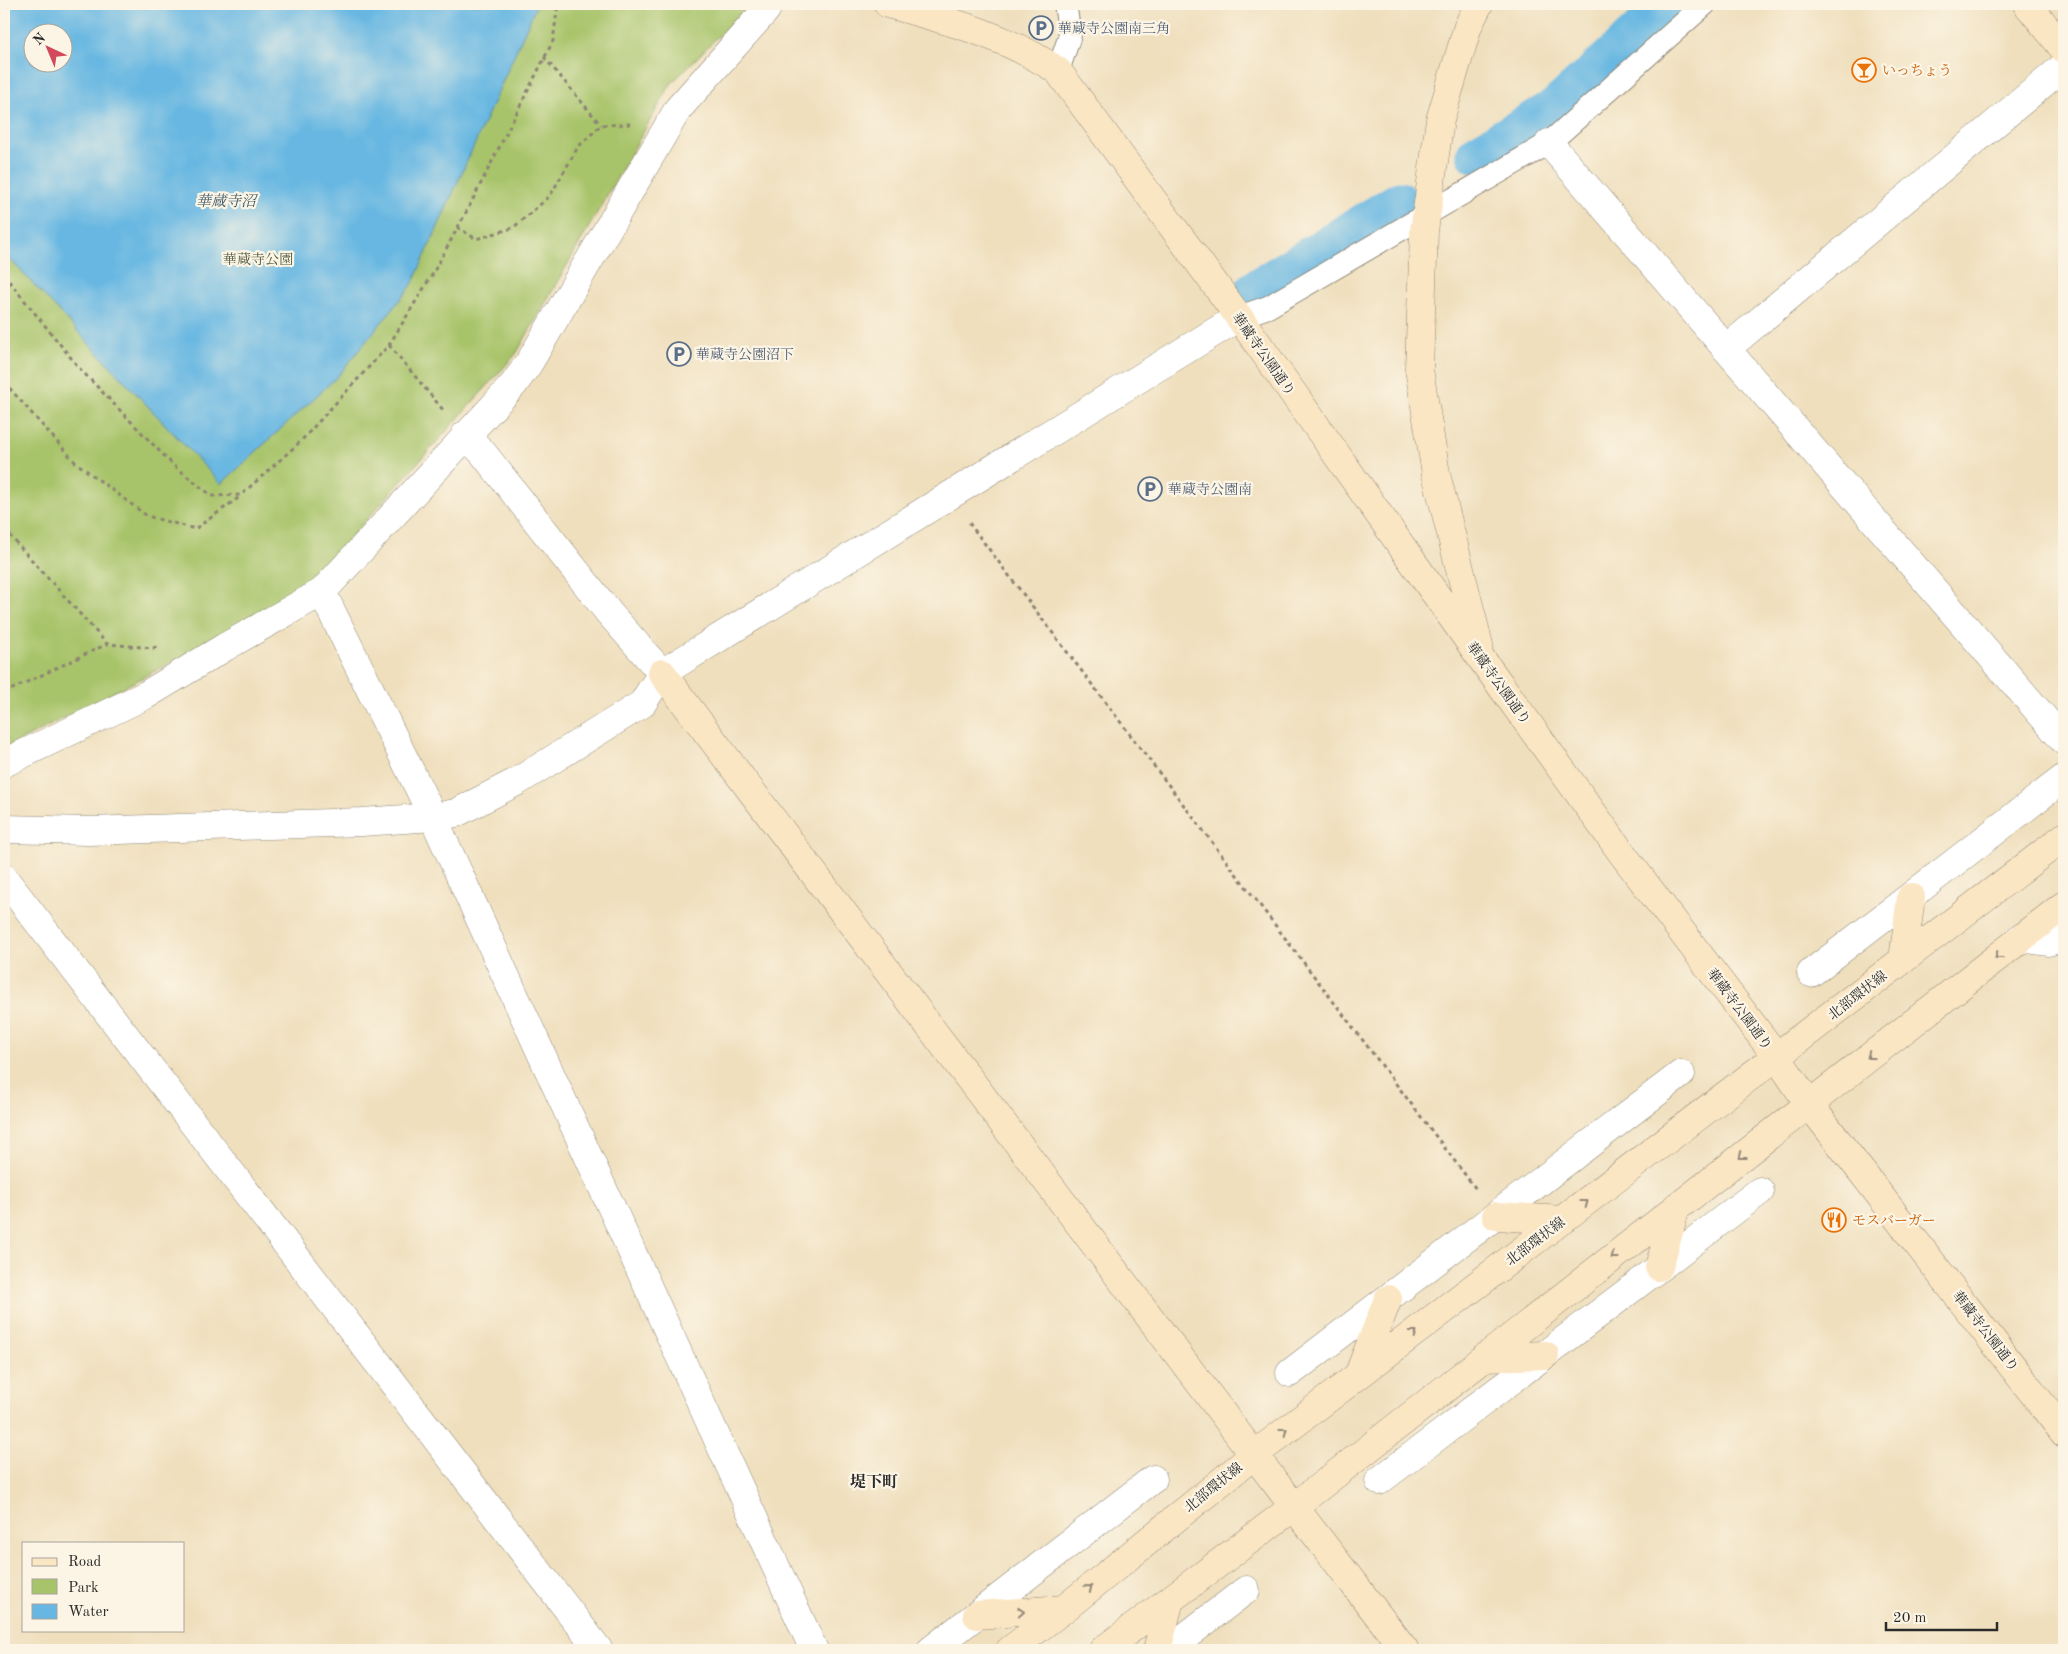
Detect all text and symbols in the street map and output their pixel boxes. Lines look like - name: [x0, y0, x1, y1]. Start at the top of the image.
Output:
- parking icon: 華蔵寺公園南三角: [1028, 15, 1054, 41]
- place label: 華蔵寺公園南三角: [1058, 21, 1170, 36]
- north arrow: [22, 22, 72, 72]
- text: N: [31, 30, 49, 48]
- bar icon: いっちょう: [1851, 57, 1877, 83]
- place label: いっちょう: [1882, 63, 1952, 78]
- water label: 華蔵寺沼: [196, 193, 259, 210]
- park label: 華蔵寺公園: [223, 252, 293, 267]
- street label: 華蔵寺公園通り: [1229, 310, 1298, 399]
- parking icon: 華蔵寺公園沼下: [666, 341, 692, 367]
- place label: 華蔵寺公園沼下: [696, 347, 794, 362]
- parking icon: 華蔵寺公園南: [1137, 476, 1163, 502]
- place label: 華蔵寺公園南: [1168, 482, 1252, 497]
- street label: 華蔵寺公園通り: [1464, 639, 1533, 727]
- one-way arrow: [1995, 950, 2004, 958]
- street label: 華蔵寺公園通り: [1704, 966, 1775, 1053]
- street label: 北部環状線: [1825, 968, 1890, 1023]
- one-way arrow: [1867, 1051, 1876, 1059]
- one-way arrow: [1739, 1150, 1748, 1158]
- one-way arrow: [1579, 1200, 1589, 1209]
- restaurant icon: モスバーガー: [1821, 1207, 1847, 1233]
- street label: 北部環状線: [1503, 1214, 1568, 1268]
- place label: モスバーガー: [1852, 1214, 1936, 1228]
- one-way arrow: [1610, 1250, 1620, 1259]
- street label: 華蔵寺公園通り: [1950, 1288, 2022, 1375]
- one-way arrow: [1408, 1330, 1418, 1339]
- one-way arrow: [1278, 1429, 1287, 1437]
- street label: 北部環状線: [1181, 1460, 1245, 1515]
- district label: 堤下町: [850, 1473, 898, 1491]
- legend: [22, 1542, 185, 1632]
- text: Road: [68, 1555, 102, 1570]
- text: Park: [68, 1581, 99, 1596]
- one-way arrow: [1084, 1584, 1093, 1593]
- scale bar: [1886, 1599, 1997, 1631]
- text: Water: [68, 1605, 109, 1620]
- one-way arrow: [1017, 1606, 1025, 1617]
- text: 20 m: [1893, 1611, 1927, 1626]

